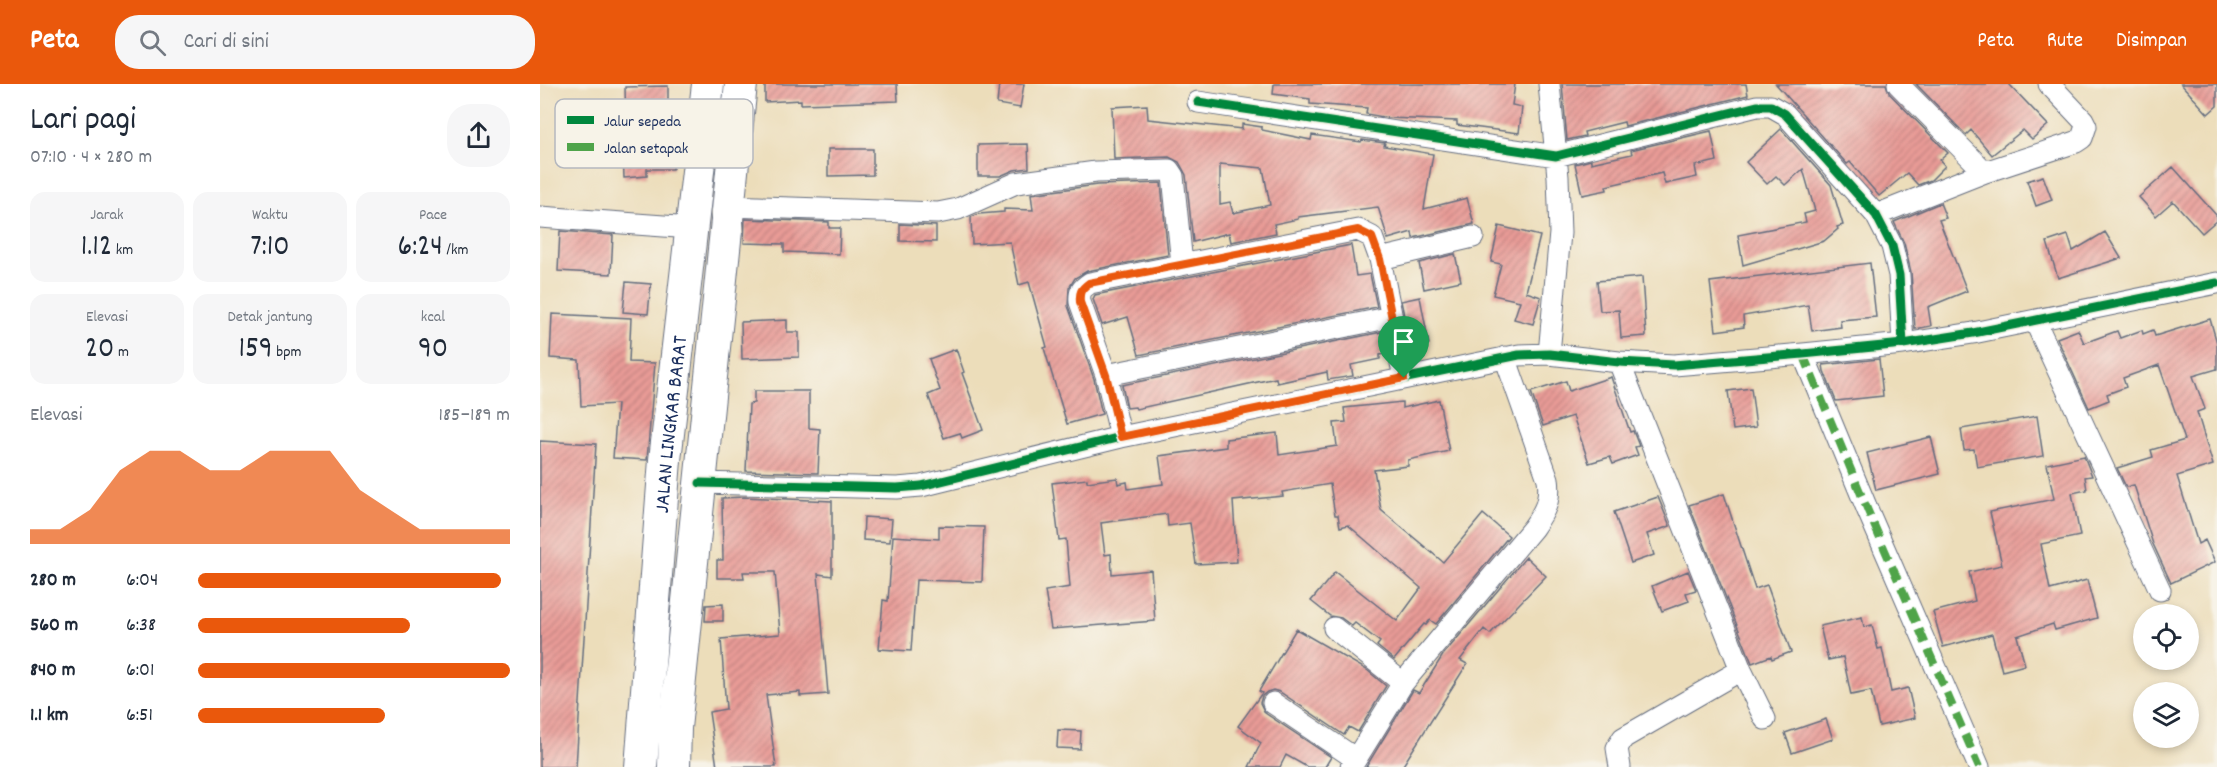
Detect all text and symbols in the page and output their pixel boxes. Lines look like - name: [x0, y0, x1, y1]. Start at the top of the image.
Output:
- search box: [115, 15, 535, 69]
- text: Peta: [30, 22, 79, 62]
- icon: search: [136, 26, 169, 59]
- text: Cari di sini: [184, 27, 269, 58]
- text: Peta: [1977, 27, 2014, 57]
- text: Rute: [2047, 27, 2083, 57]
- text: Disimpan: [2116, 27, 2187, 57]
- text: Lari pagi: [30, 98, 136, 145]
- legend: [555, 99, 753, 168]
- button: share: [447, 104, 510, 167]
- text: Jalur sepeda: [604, 111, 681, 134]
- text: Jalan setapak: [604, 138, 688, 161]
- text: 07:10 · 4 × 280 m: [30, 144, 152, 172]
- text: Jarak: [90, 204, 124, 227]
- text: Waktu: [252, 204, 288, 227]
- text: Pace: [419, 204, 447, 227]
- text: 1.12: [81, 227, 112, 270]
- text: 7:10: [250, 227, 290, 270]
- text: 6:24: [397, 227, 443, 270]
- text: km: [112, 239, 133, 262]
- text: /km: [443, 239, 469, 262]
- text: Elevasi: [86, 306, 128, 329]
- text: Detak jantung: [227, 306, 313, 329]
- text: kcal: [421, 306, 445, 329]
- pin: [1378, 316, 1429, 378]
- icon: arrive: [1387, 325, 1420, 358]
- text: 20: [85, 329, 114, 372]
- text: 159: [238, 329, 273, 372]
- text: 90: [418, 329, 448, 372]
- street label: JALAN LINGKAR BARAT: [649, 334, 697, 514]
- text: m: [114, 341, 129, 364]
- text: bpm: [273, 341, 302, 364]
- text: Elevasi: [30, 402, 82, 430]
- text: 185–189 m: [439, 402, 510, 430]
- text: 280 m: [30, 567, 76, 595]
- text: 6:04: [126, 567, 158, 595]
- map controls: [2133, 604, 2199, 748]
- button: locate: [2133, 604, 2199, 670]
- text: 560 m: [30, 612, 78, 640]
- text: 6:38: [126, 612, 156, 640]
- text: 840 m: [30, 657, 76, 685]
- text: 6:01: [126, 657, 154, 685]
- button: layers: [2133, 682, 2199, 748]
- text: 1.1 km: [30, 702, 69, 730]
- text: 6:51: [126, 702, 153, 730]

